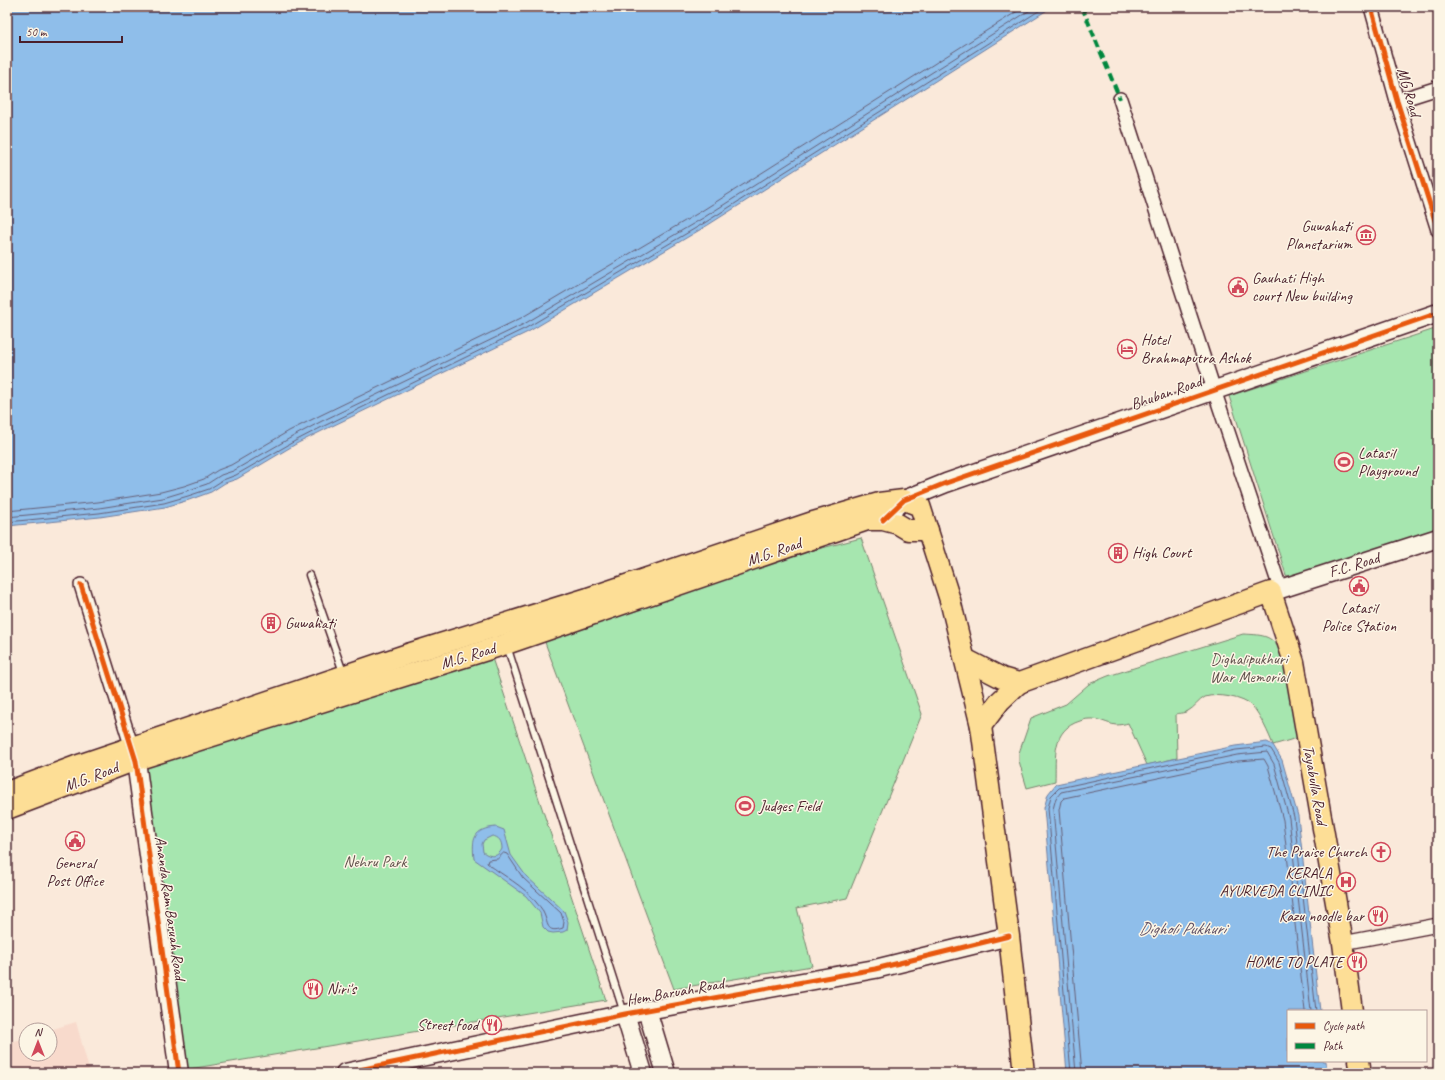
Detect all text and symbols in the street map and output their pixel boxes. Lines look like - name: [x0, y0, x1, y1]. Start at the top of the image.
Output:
- scale bar: [20, 18, 122, 44]
- text: 50 m: [26, 24, 48, 40]
- street label: MG Road: [1393, 65, 1426, 121]
- place label: Guwahati Planetarium: [1286, 216, 1354, 254]
- museum icon: Guwahati Planetarium: [1355, 224, 1377, 246]
- place label: Gauhati High court New building: [1252, 268, 1353, 306]
- public building icon: Gauhati High court New building: [1227, 276, 1249, 298]
- place label: Hotel Brahmaputra Ashok: [1141, 330, 1252, 368]
- hotel icon: Hotel Brahmaputra Ashok: [1116, 338, 1138, 360]
- street label: Bhuban Road: [1128, 371, 1207, 414]
- place label: Latasil Playground: [1358, 443, 1420, 481]
- sports icon: Latasil Playground: [1333, 451, 1355, 473]
- street label: M.G. Road: [744, 532, 806, 571]
- building icon: High Court: [1107, 542, 1129, 564]
- place label: High Court: [1132, 543, 1193, 563]
- street label: F.C. Road: [1326, 547, 1384, 582]
- public building icon: Latasil Police Station: [1348, 575, 1370, 597]
- place label: Latasil Police Station: [1322, 598, 1397, 636]
- building icon: Guwahati: [260, 612, 282, 634]
- place label: Guwahati: [285, 613, 338, 633]
- street label: M.G. Road: [438, 637, 500, 674]
- park label: Dighalipukhuri War Memorial: [1210, 649, 1291, 687]
- street label: Tayabulla Road: [1298, 744, 1332, 829]
- street label: M.G. Road: [61, 757, 123, 796]
- sports icon: Judges Field: [734, 795, 756, 817]
- place label: Judges Field: [758, 796, 823, 816]
- public building icon: General Post Office: [64, 830, 86, 852]
- street label: Ananda Ram Baruah Road: [150, 835, 190, 984]
- church icon: The Praise Church: [1370, 841, 1392, 863]
- place label: The Praise Church: [1266, 842, 1369, 862]
- park label: Nehru Park: [344, 852, 408, 872]
- place label: General Post Office: [47, 853, 105, 891]
- place label: KERALA AYURVEDA CLINIC: [1220, 863, 1334, 901]
- hospital icon: KERALA AYURVEDA CLINIC: [1335, 871, 1357, 893]
- restaurant icon: Kazu noodle bar: [1367, 905, 1389, 927]
- place label: Kazu noodle bar: [1279, 906, 1365, 926]
- water label: Digholi Pukhuri: [1139, 918, 1230, 939]
- restaurant icon: HOME TO PLATE: [1346, 951, 1368, 973]
- place label: HOME TO PLATE: [1245, 952, 1345, 972]
- street label: Hem Baruah Road: [625, 973, 728, 1010]
- restaurant icon: Niri's: [302, 978, 324, 1000]
- place label: Niri's: [327, 979, 358, 999]
- legend: [1287, 1010, 1427, 1062]
- restaurant icon: Street food: [481, 1014, 503, 1036]
- place label: Street food: [417, 1015, 481, 1035]
- text: Cycle path: [1323, 1018, 1365, 1034]
- north arrow: [18, 1022, 58, 1062]
- text: N: [35, 1025, 44, 1039]
- text: Path: [1323, 1038, 1343, 1054]

